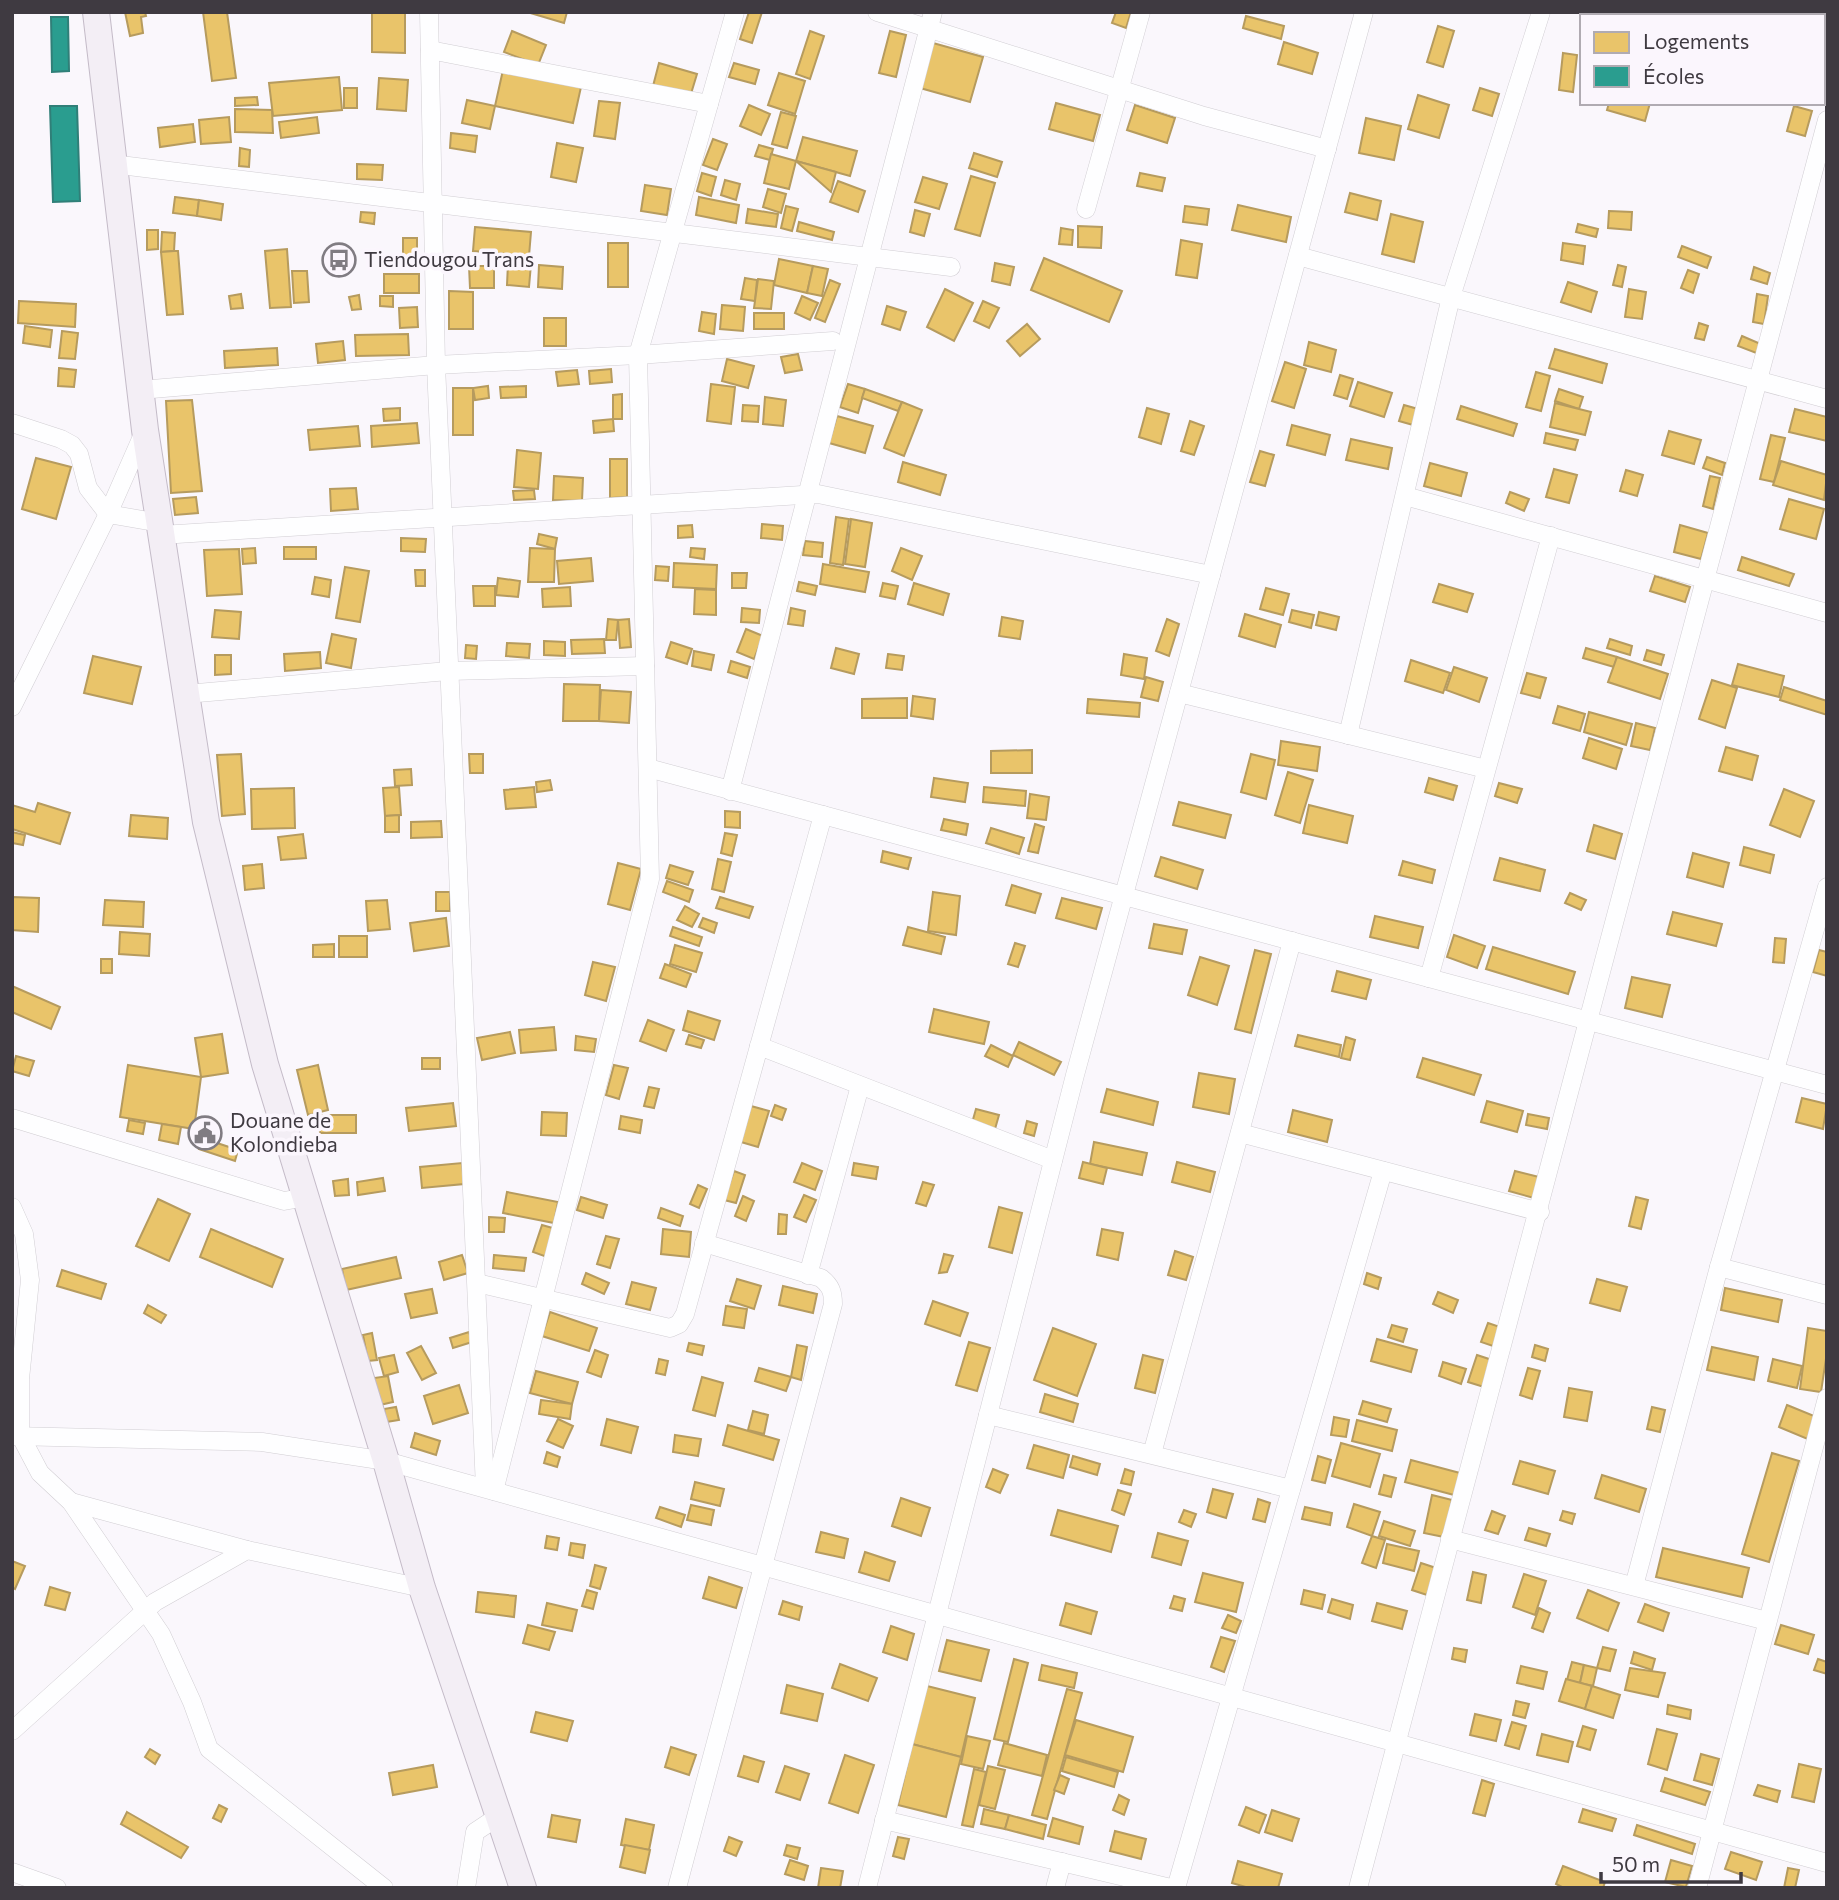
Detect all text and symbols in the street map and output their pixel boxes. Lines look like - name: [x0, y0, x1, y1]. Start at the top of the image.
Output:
- legend: [1580, 14, 1825, 105]
- text: Logements: [1643, 28, 1749, 53]
- text: Écoles: [1643, 63, 1704, 88]
- bus stop icon: Tiendougou Trans: [320, 241, 358, 279]
- place label: Tiendougou Trans: [364, 246, 534, 271]
- place label: Douane de Kolondieba: [230, 1107, 338, 1156]
- public building icon: Douane de Kolondieba: [186, 1114, 224, 1152]
- scale bar: [1601, 1840, 1741, 1884]
- text: 50 m: [1612, 1851, 1660, 1876]

